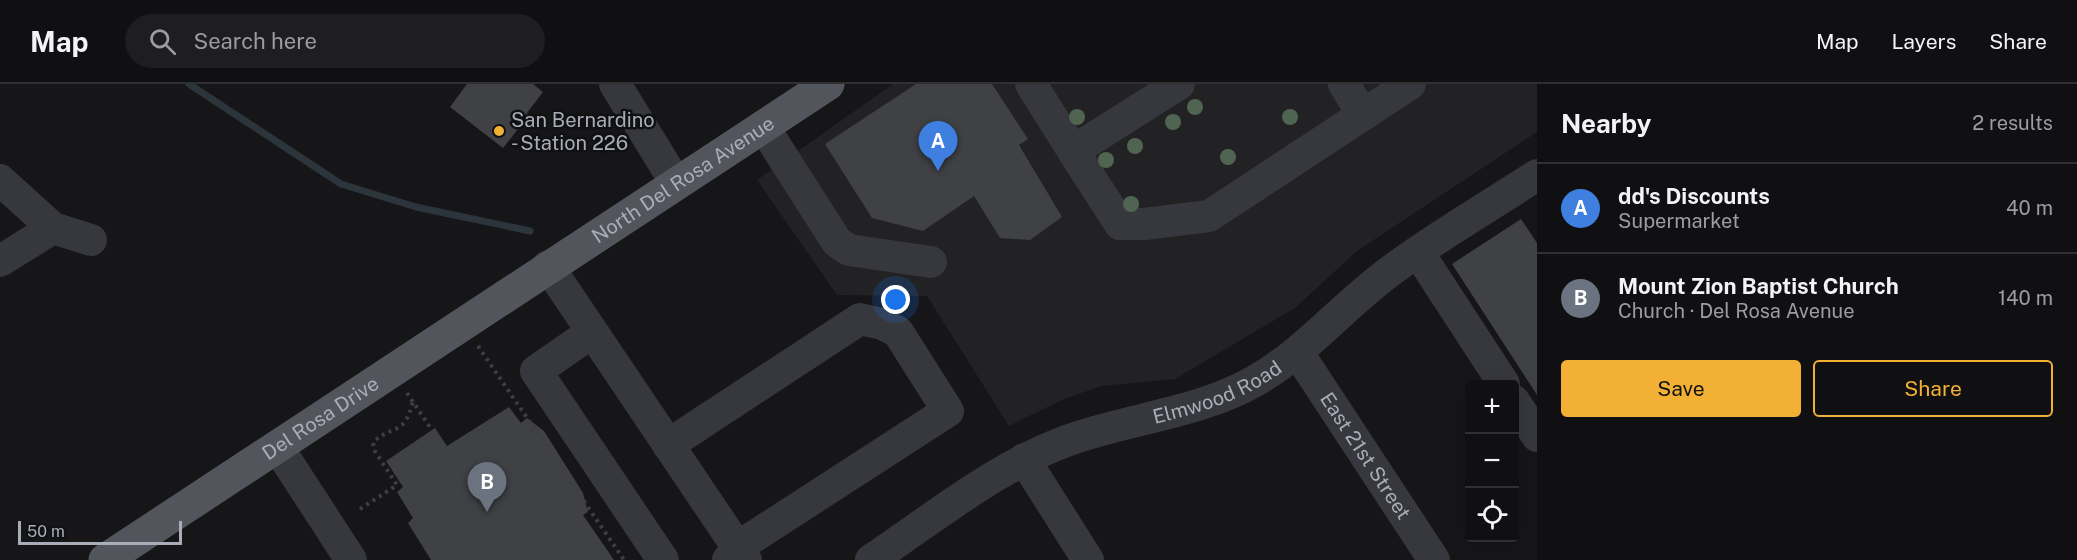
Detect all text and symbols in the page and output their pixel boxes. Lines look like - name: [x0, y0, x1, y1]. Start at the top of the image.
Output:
- search box: [125, 14, 545, 68]
- text: Map: [30, 25, 89, 58]
- icon: search: [146, 25, 179, 58]
- text: Search here: [194, 28, 317, 54]
- text: Map: [1816, 29, 1859, 54]
- text: Layers: [1892, 29, 1956, 54]
- text: Share: [1989, 29, 2047, 54]
- place label: San Bernardino - Station 226: [511, 108, 655, 155]
- text: Nearby: [1561, 108, 1651, 139]
- street label: North Del Rosa Avenue: [587, 111, 779, 248]
- text: 2 results: [1972, 111, 2053, 135]
- pin: A: [918, 122, 958, 171]
- marker: San Bernardino - Station 226: [492, 124, 506, 138]
- text: dd's Discounts: [1618, 183, 1770, 209]
- text: A: [1573, 196, 1588, 220]
- text: 40 m: [2006, 196, 2053, 220]
- text: Supermarket: [1618, 209, 1740, 233]
- text: Mount Zion Baptist Church: [1618, 273, 1899, 299]
- your location: [881, 285, 910, 314]
- text: B: [1574, 286, 1587, 310]
- text: 140 m: [1998, 286, 2053, 310]
- text: Church · Del Rosa Avenue: [1618, 299, 1854, 323]
- street label: Elmwood Road: [1150, 356, 1286, 429]
- button: Save: [1561, 360, 1801, 417]
- button: Share: [1813, 360, 2053, 417]
- street label: Del Rosa Drive: [258, 371, 383, 465]
- map controls: [1465, 380, 1519, 542]
- button: +: [1465, 380, 1519, 434]
- street label: East 21st Street: [1315, 388, 1416, 524]
- button: −: [1465, 434, 1519, 488]
- pin: B: [468, 462, 506, 512]
- button: locate: [1465, 488, 1519, 542]
- scale bar: [18, 518, 182, 546]
- text: 50 m: [27, 522, 65, 541]

